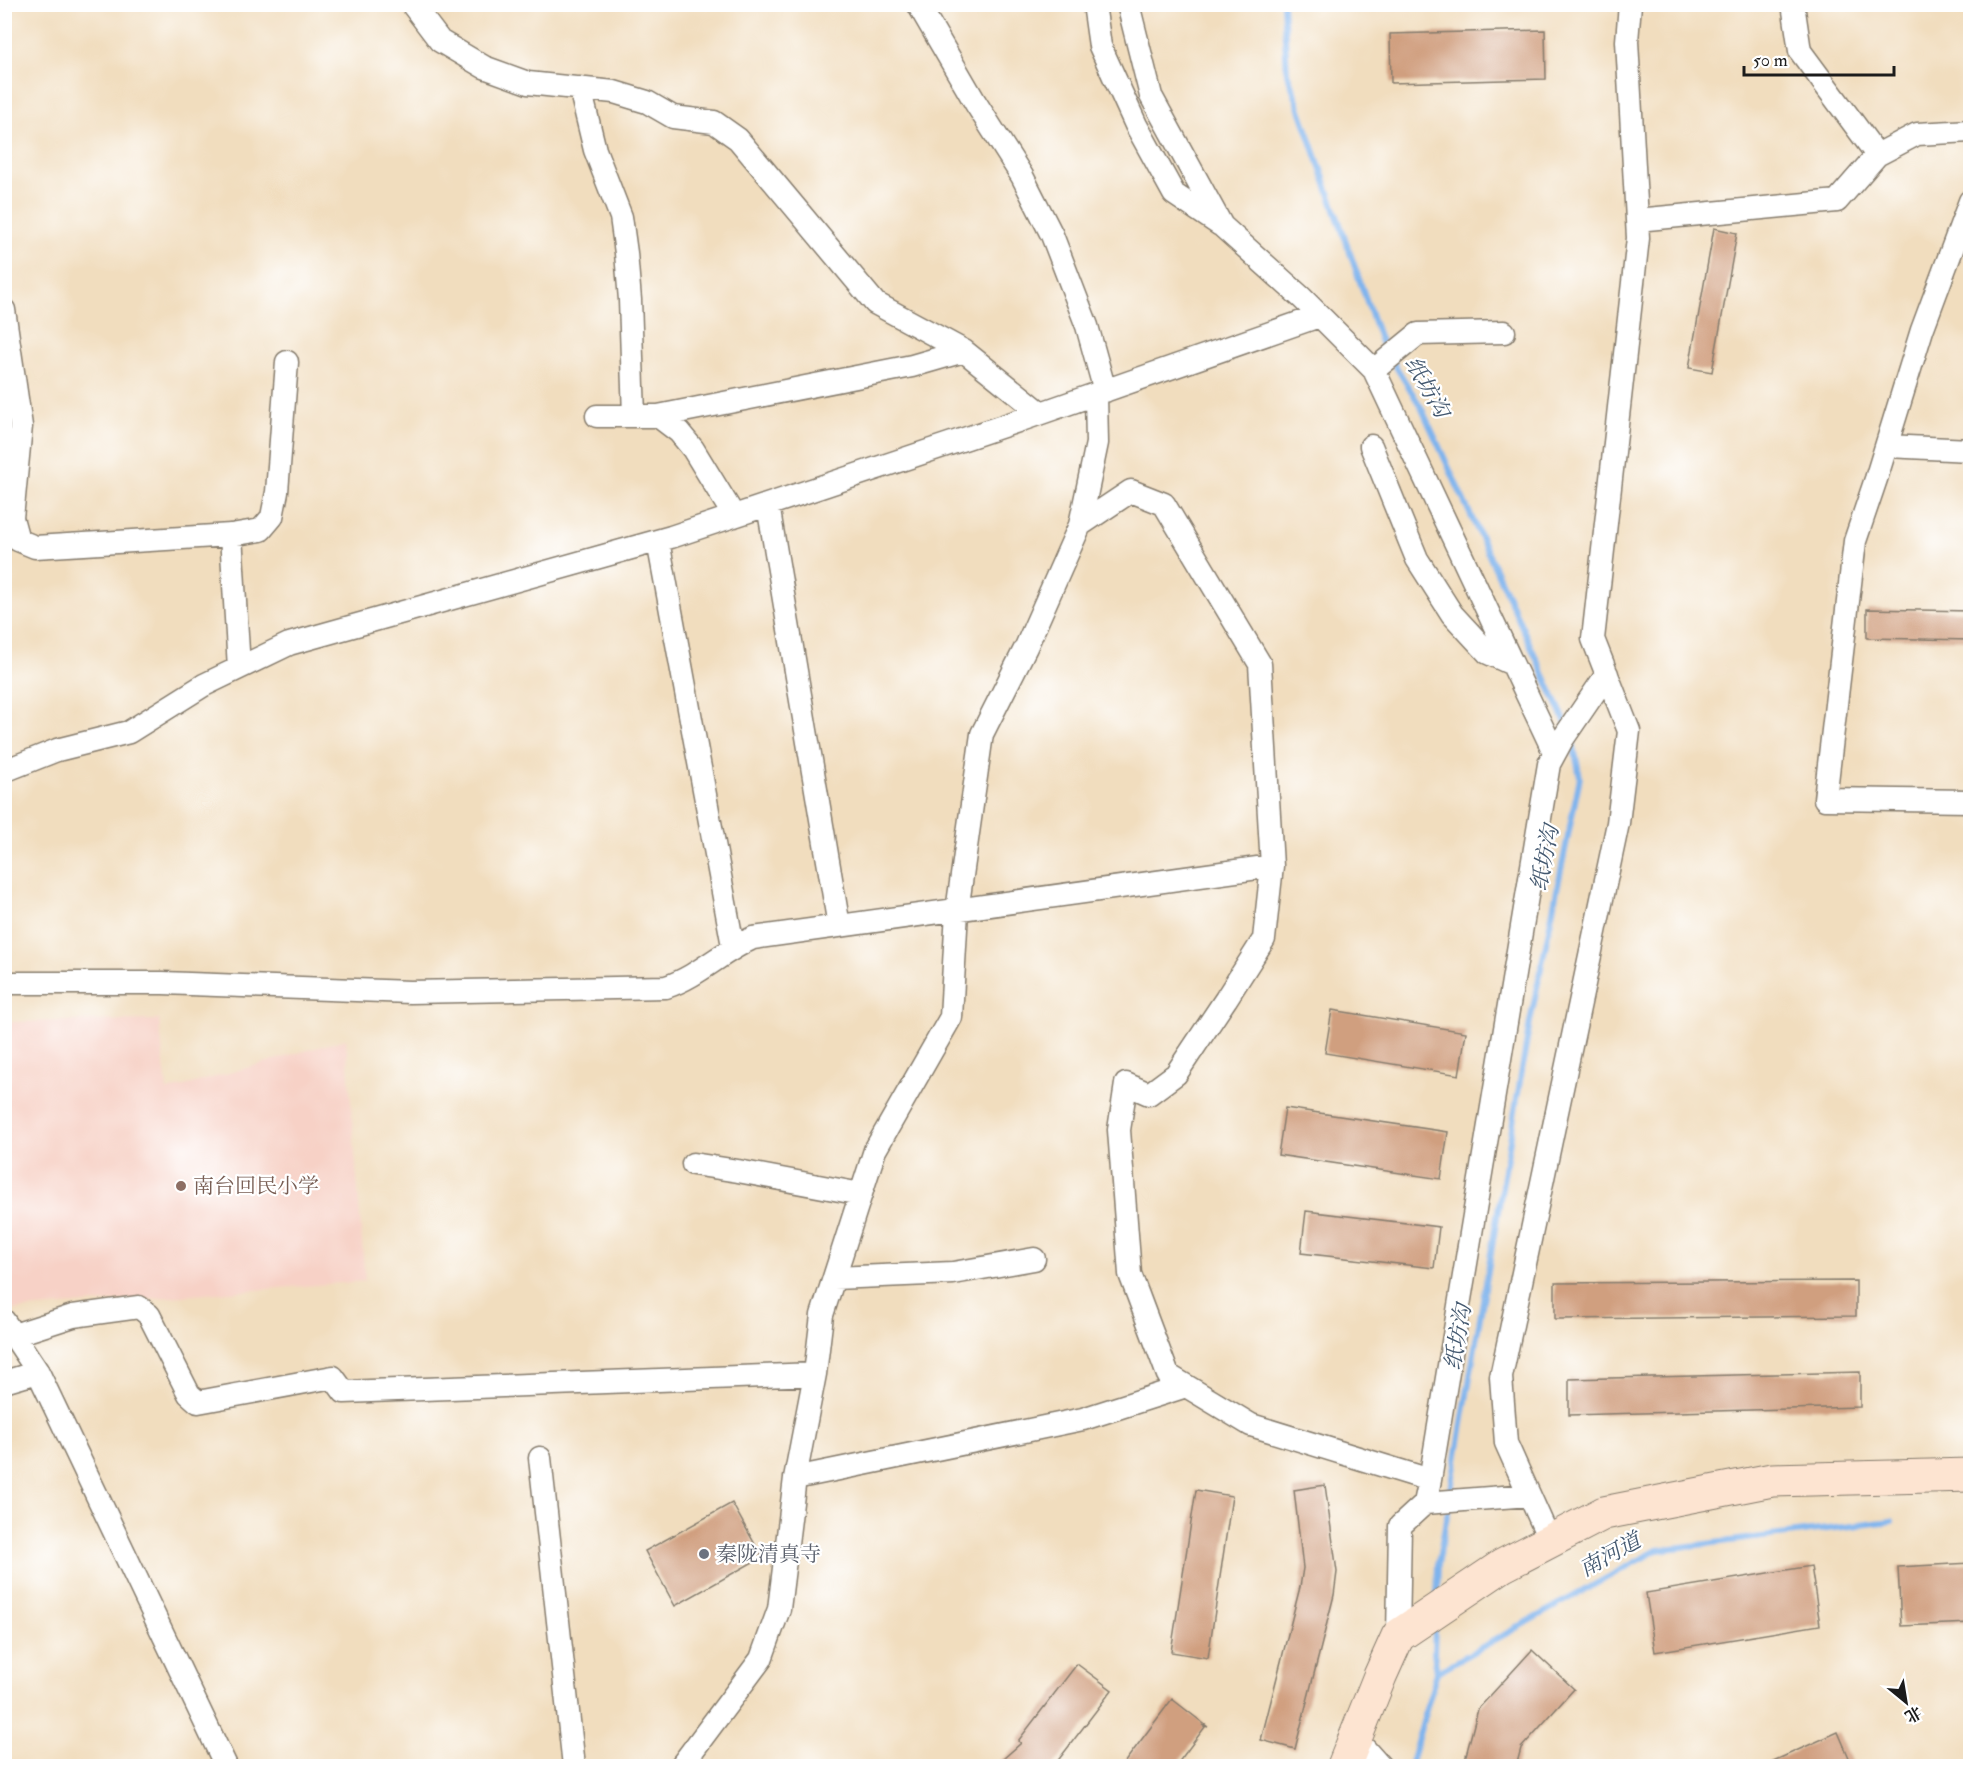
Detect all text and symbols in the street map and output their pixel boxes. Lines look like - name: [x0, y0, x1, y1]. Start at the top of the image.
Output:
- scale bar: [1744, 39, 1894, 77]
- text: 50 m: [1753, 49, 1788, 72]
- water label: 纸坊沟: [1398, 351, 1457, 425]
- water label: 纸坊沟: [1525, 820, 1566, 893]
- place label: 南台回民小学: [193, 1173, 319, 1200]
- marker: 南台回民小学: [174, 1179, 188, 1193]
- water label: 纸坊沟: [1438, 1299, 1478, 1372]
- water label: 南河道: [1574, 1525, 1648, 1583]
- place label: 秦陇清真寺: [716, 1541, 821, 1568]
- marker: 秦陇清真寺: [697, 1547, 711, 1561]
- north arrow: [1876, 1672, 1936, 1732]
- text: 北: [1901, 1701, 1925, 1727]

